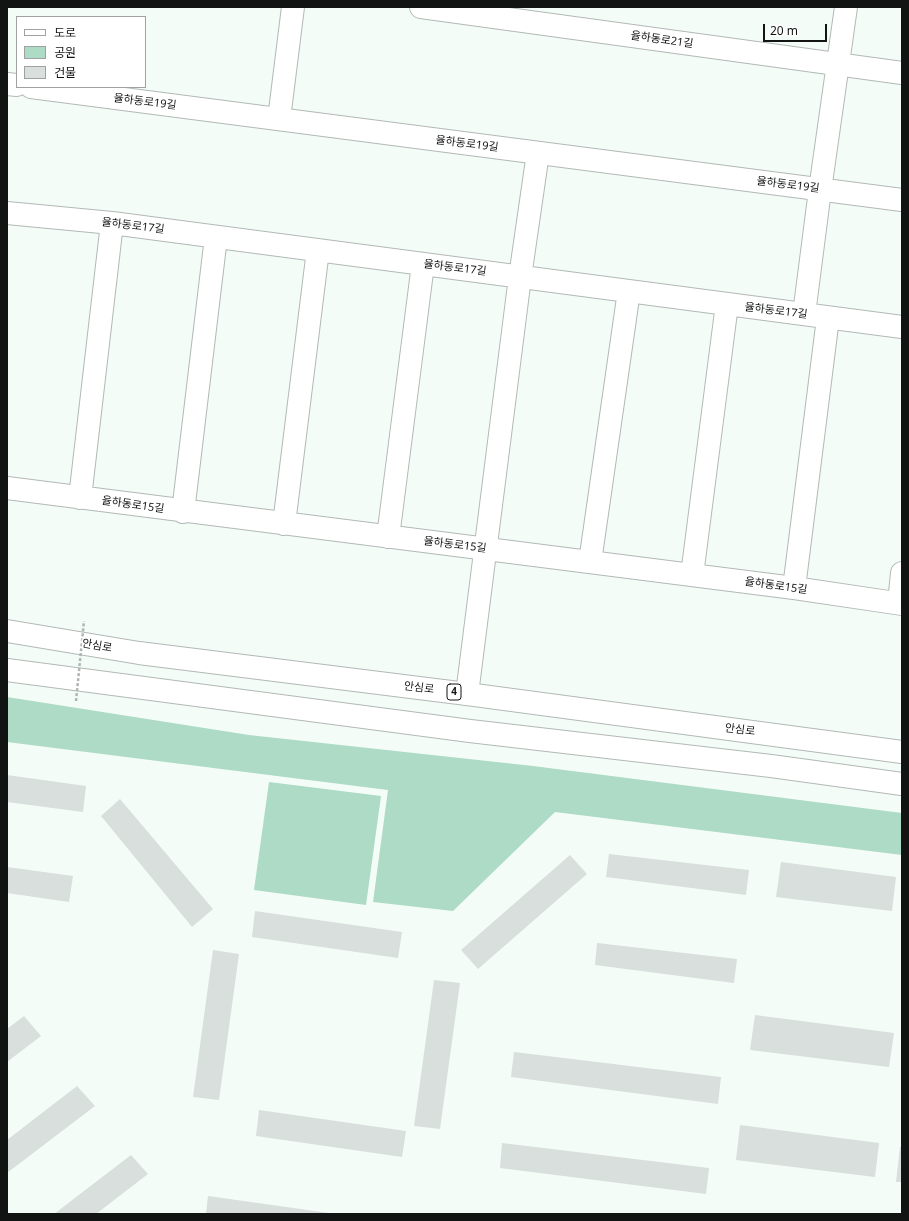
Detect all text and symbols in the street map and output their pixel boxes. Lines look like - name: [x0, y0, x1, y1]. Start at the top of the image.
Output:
- legend: [16, 16, 146, 88]
- scale bar: [765, 16, 829, 42]
- text: 20 m: [770, 22, 798, 39]
- text: 도로: [54, 24, 76, 41]
- street label: 율하동로21길: [630, 29, 694, 51]
- text: 공원: [54, 44, 76, 61]
- text: 건물: [54, 64, 76, 81]
- street label: 율하동로19길: [113, 92, 177, 112]
- street label: 율하동로19길: [435, 134, 499, 154]
- street label: 율하동로19길: [756, 175, 820, 195]
- street label: 율하동로17길: [101, 216, 165, 236]
- street label: 율하동로17길: [423, 258, 487, 278]
- street label: 율하동로17길: [744, 301, 808, 321]
- street label: 율하동로15길: [101, 494, 165, 516]
- street label: 율하동로15길: [423, 535, 487, 555]
- street label: 율하동로15길: [744, 575, 808, 597]
- street label: 안심로: [81, 637, 113, 655]
- street label: 안심로: [403, 680, 435, 696]
- road number: 4: [447, 684, 461, 700]
- street label: 안심로: [724, 722, 756, 738]

